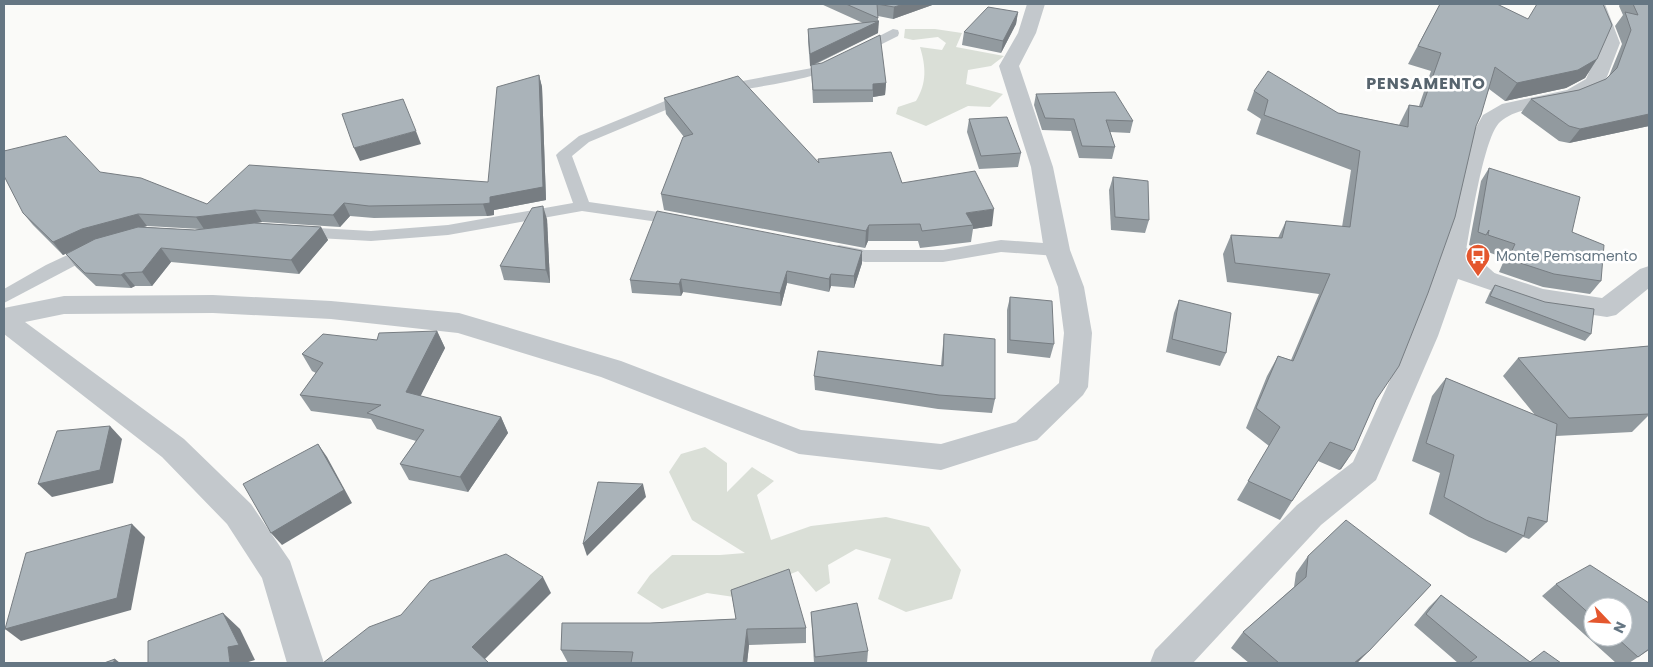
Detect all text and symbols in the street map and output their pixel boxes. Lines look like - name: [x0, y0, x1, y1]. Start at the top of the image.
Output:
- district label: PENSAMENTO: [1366, 72, 1486, 95]
- bus stop icon: Monte Pemsamento: [1465, 243, 1491, 277]
- place label: Monte Pemsamento: [1496, 246, 1638, 266]
- north arrow: [1583, 597, 1633, 647]
- text: N: [1608, 618, 1631, 636]

